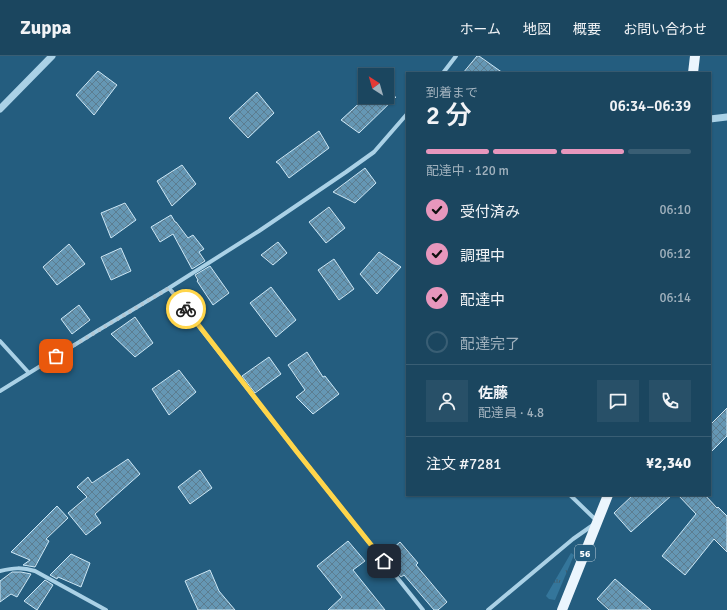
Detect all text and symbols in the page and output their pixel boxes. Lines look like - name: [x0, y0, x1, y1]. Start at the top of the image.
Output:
- text: Zuppa: [20, 16, 71, 40]
- text: ホーム: [459, 21, 501, 38]
- text: 地図: [523, 21, 551, 38]
- text: 概要: [573, 21, 601, 38]
- text: お問い合わせ: [623, 21, 707, 38]
- north arrow: [358, 68, 394, 104]
- map controls: [358, 68, 394, 104]
- text: 到着まで: [426, 85, 478, 101]
- text: 06:34–06:39: [610, 97, 691, 115]
- text: 2 分: [426, 100, 472, 132]
- text: 配達中 · 120 m: [426, 163, 509, 179]
- icon: check: [426, 199, 448, 221]
- text: 06:10: [659, 202, 691, 218]
- text: 受付済み: [460, 203, 520, 221]
- icon: check: [426, 243, 448, 265]
- text: 06:12: [659, 246, 691, 262]
- text: 調理中: [460, 247, 505, 265]
- icon: check: [426, 287, 448, 309]
- courier: [166, 289, 206, 329]
- text: 06:14: [659, 290, 691, 306]
- text: 配達中: [460, 291, 505, 309]
- icon: bike: [175, 298, 197, 320]
- text: 配達完了: [460, 335, 520, 353]
- pin: [39, 339, 73, 373]
- icon: bag: [45, 345, 67, 367]
- button: person: [426, 380, 468, 422]
- button: chat: [597, 380, 639, 422]
- button: phone: [649, 380, 691, 422]
- text: 佐藤: [478, 384, 508, 402]
- text: 配達員 · 4.8: [478, 405, 544, 421]
- text: ¥2,340: [646, 454, 691, 472]
- text: 注文 #7281: [426, 455, 501, 473]
- pin: [367, 544, 401, 578]
- road number: 56: [575, 545, 595, 561]
- icon: home: [373, 550, 395, 572]

